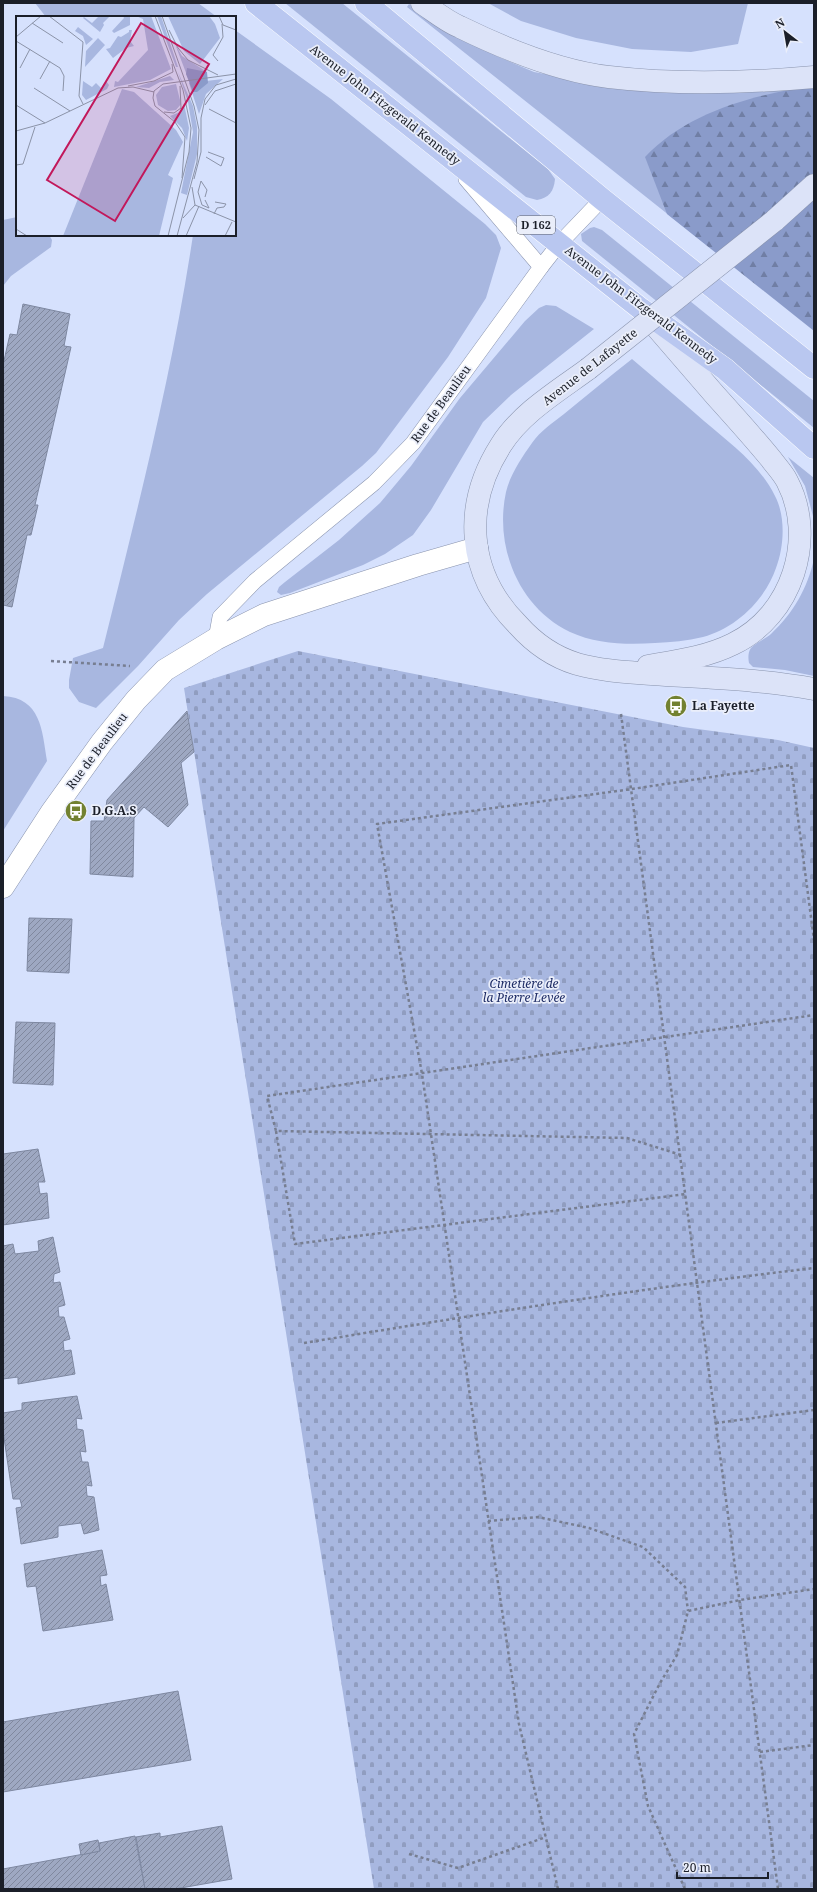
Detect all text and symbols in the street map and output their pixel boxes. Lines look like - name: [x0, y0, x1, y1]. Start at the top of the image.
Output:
- north arrow: [765, 12, 805, 52]
- text: N: [772, 14, 787, 32]
- inset map: [16, 16, 236, 236]
- street label: Avenue John Fitzgerald Kennedy: [306, 40, 464, 169]
- road number: D 162: [517, 216, 555, 234]
- street label: Avenue John Fitzgerald Kennedy: [562, 242, 721, 368]
- street label: Avenue de Lafayette: [539, 324, 641, 409]
- street label: Rue de Beaulieu: [407, 361, 475, 446]
- bus stop icon: La Fayette: [663, 693, 689, 719]
- place label: La Fayette: [692, 697, 755, 714]
- street label: Rue de Beaulieu: [62, 708, 131, 793]
- bus stop icon: D.G.A.S: [63, 798, 89, 824]
- place label: D.G.A.S: [92, 802, 137, 819]
- park label: Cimetière de la Pierre Levée: [483, 975, 565, 1006]
- scale bar: [677, 1854, 768, 1880]
- text: 20 m: [683, 1859, 711, 1876]

